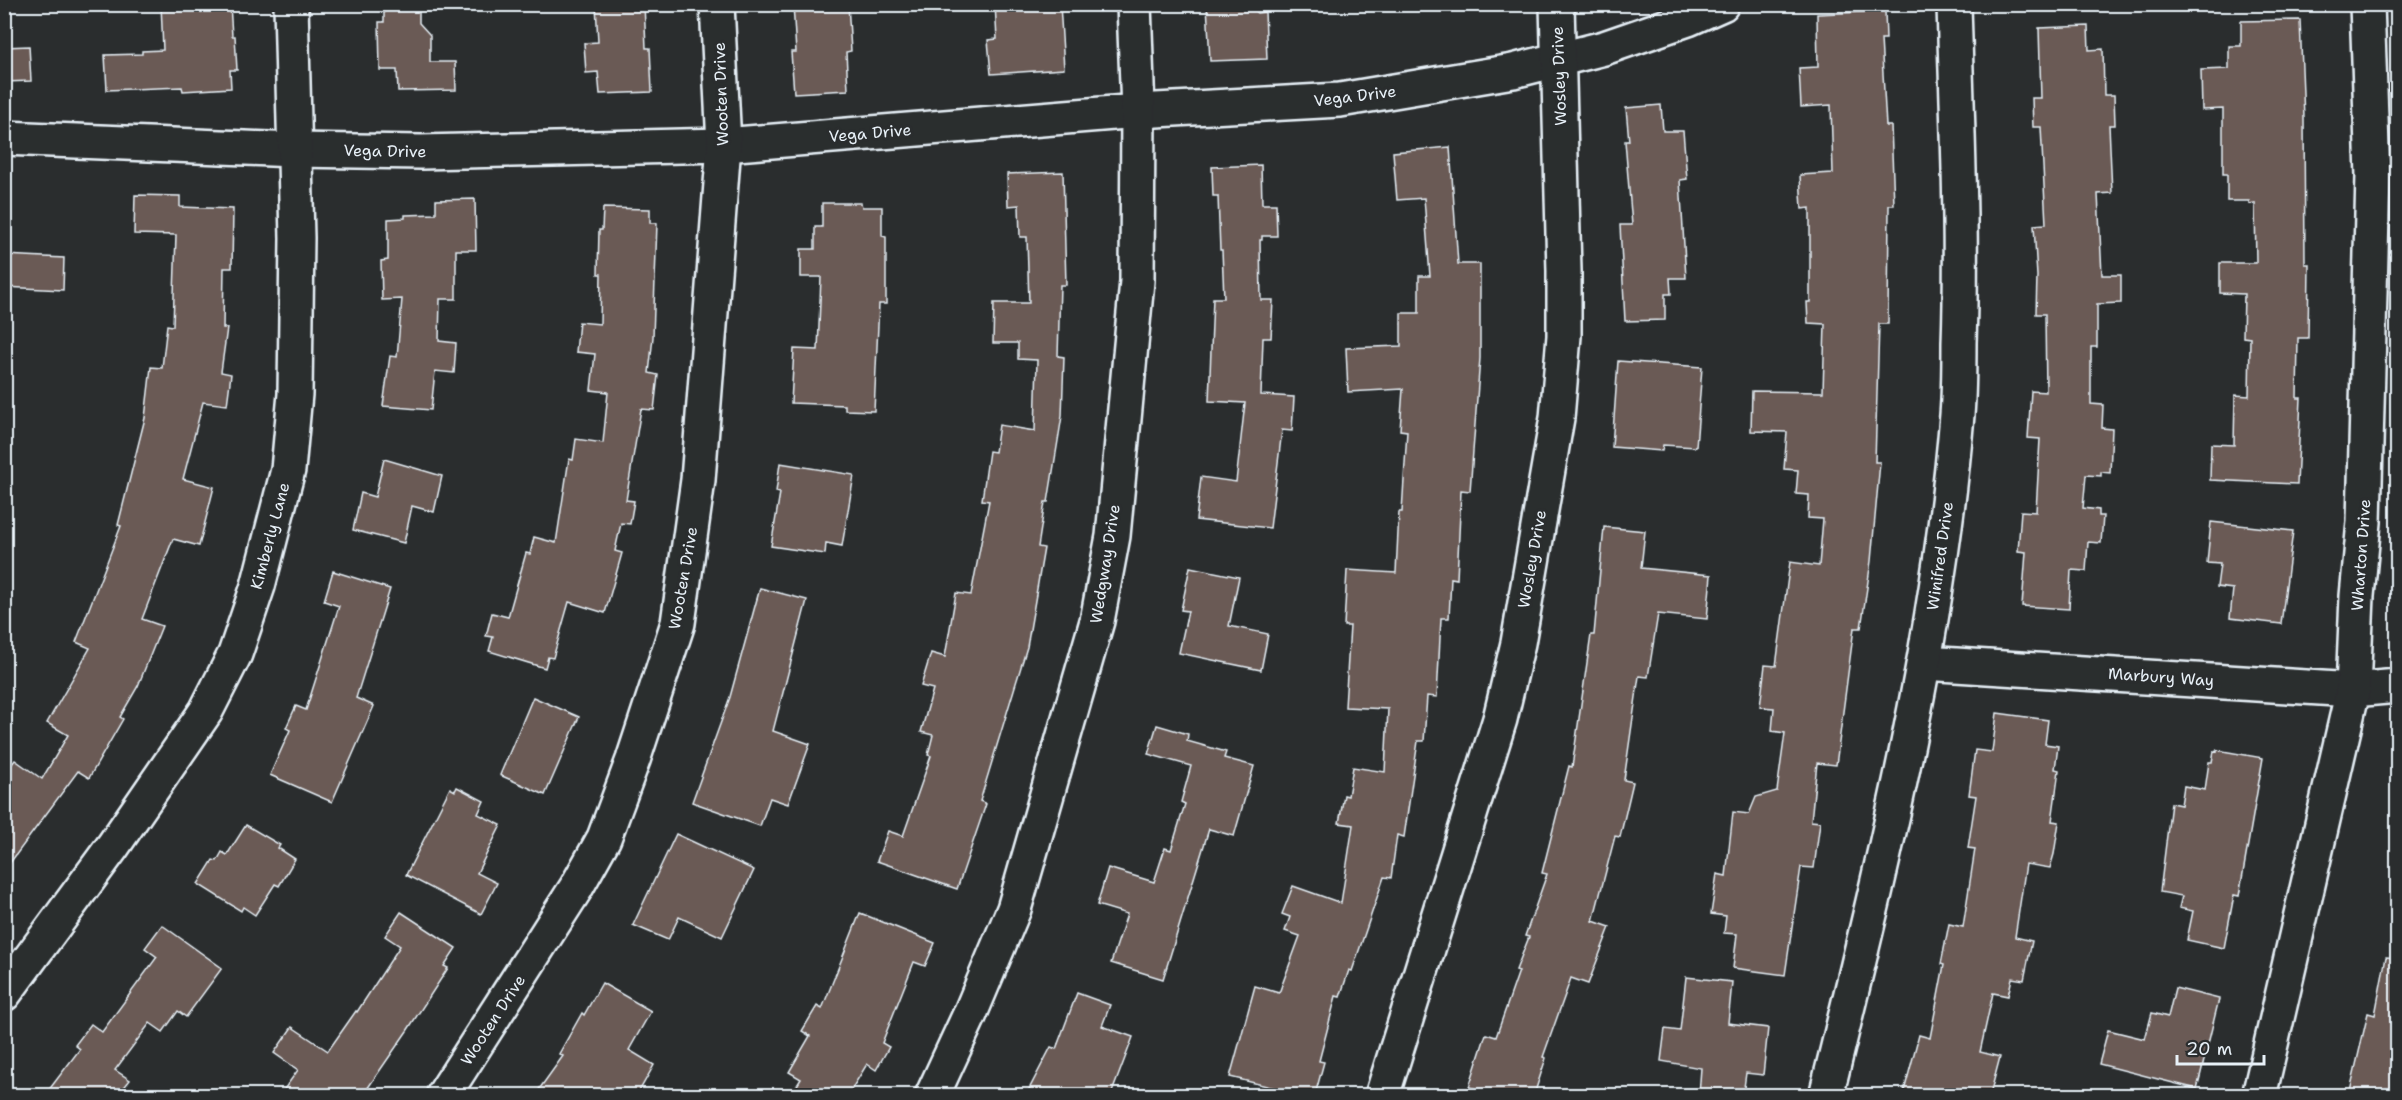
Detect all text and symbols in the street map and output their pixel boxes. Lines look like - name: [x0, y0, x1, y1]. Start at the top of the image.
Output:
- street label: Wosley Drive: [1547, 26, 1571, 126]
- street label: Wooten Drive: [709, 42, 733, 146]
- street label: Vega Drive: [1313, 81, 1397, 111]
- street label: Vega Drive: [828, 119, 912, 147]
- street label: Vega Drive: [343, 140, 427, 162]
- street label: Kimberly Lane: [246, 480, 294, 592]
- street label: Wharton Drive: [2347, 498, 2375, 612]
- street label: Winifred Drive: [1922, 500, 1958, 612]
- street label: Wedgway Drive: [1085, 503, 1125, 625]
- street label: Wosley Drive: [1513, 508, 1551, 610]
- street label: Wooten Drive: [664, 525, 702, 631]
- street label: Marbury Way: [2107, 663, 2215, 691]
- street label: Wooten Drive: [456, 971, 530, 1069]
- scale bar: [2177, 1028, 2264, 1066]
- text: 20 m: [2186, 1037, 2232, 1061]

